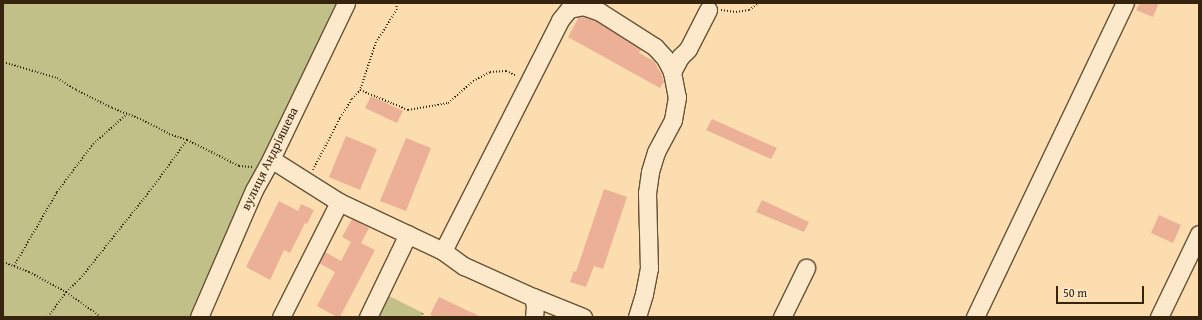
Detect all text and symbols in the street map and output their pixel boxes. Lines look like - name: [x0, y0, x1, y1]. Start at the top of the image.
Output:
- street label: вулиця Андріяшева: [238, 105, 302, 213]
- scale bar: [1058, 278, 1146, 304]
- text: 50 m: [1063, 284, 1087, 301]

